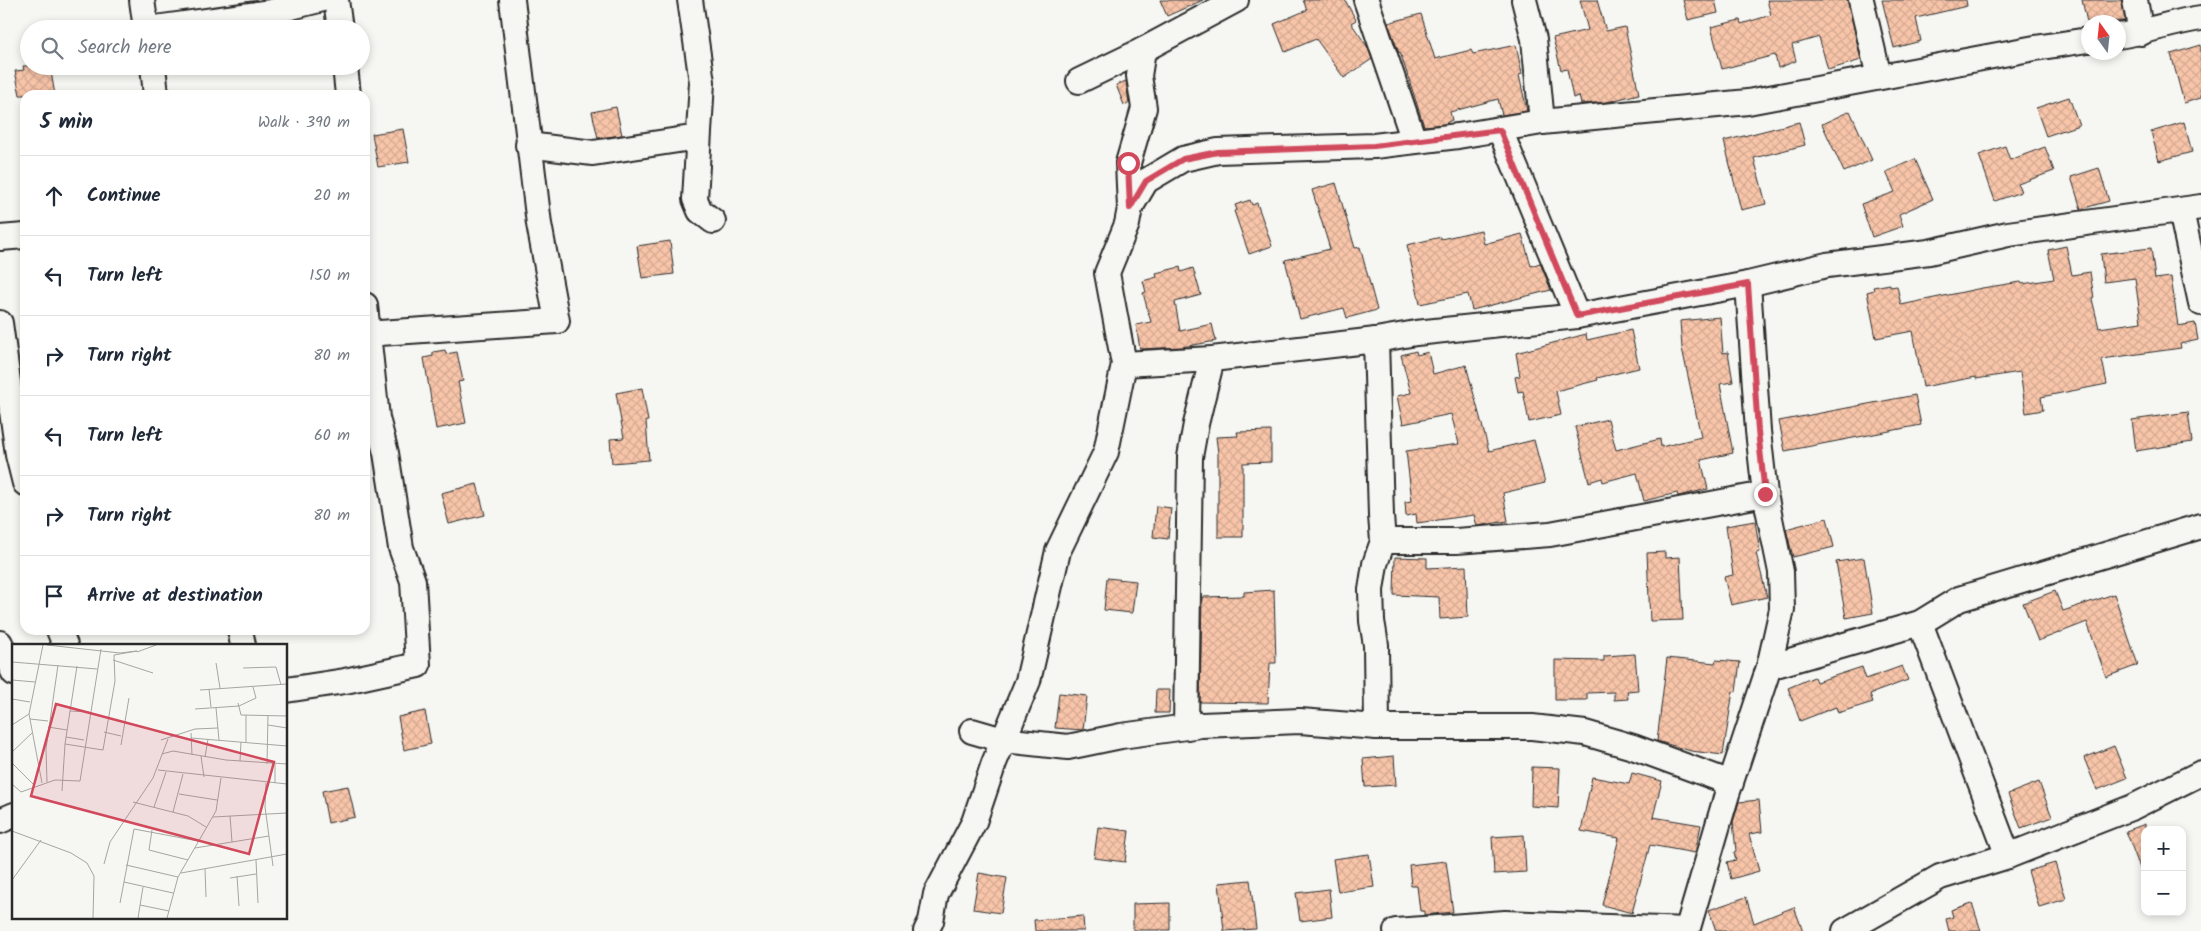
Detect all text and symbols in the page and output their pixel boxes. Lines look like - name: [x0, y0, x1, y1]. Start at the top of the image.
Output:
- north arrow: [2081, 15, 2126, 60]
- search box: [20, 20, 370, 75]
- text: Search here: [78, 33, 172, 63]
- icon: search: [38, 34, 66, 62]
- text: 5 min: [40, 106, 93, 139]
- text: Walk · 390 m: [258, 110, 350, 135]
- route start: [1117, 152, 1140, 175]
- text: Continue: [87, 181, 160, 211]
- icon: ahead: [40, 182, 68, 210]
- text: 20 m: [314, 183, 350, 208]
- text: Turn left: [87, 261, 162, 291]
- icon: left: [40, 262, 68, 290]
- text: 150 m: [309, 263, 350, 288]
- text: Turn right: [87, 341, 172, 371]
- icon: right: [40, 342, 68, 370]
- text: 80 m: [313, 343, 350, 368]
- text: Turn left: [87, 421, 162, 451]
- icon: left: [40, 422, 68, 450]
- text: 60 m: [314, 423, 350, 448]
- route end: [1754, 483, 1777, 506]
- text: Turn right: [87, 501, 172, 531]
- icon: right: [40, 502, 68, 530]
- text: 80 m: [313, 503, 350, 528]
- text: Arrive at destination: [87, 581, 263, 611]
- icon: arrive: [40, 582, 68, 610]
- inset map: [12, 644, 288, 918]
- map controls: [2141, 826, 2186, 916]
- button: +: [2141, 826, 2186, 871]
- button: −: [2141, 871, 2186, 916]

